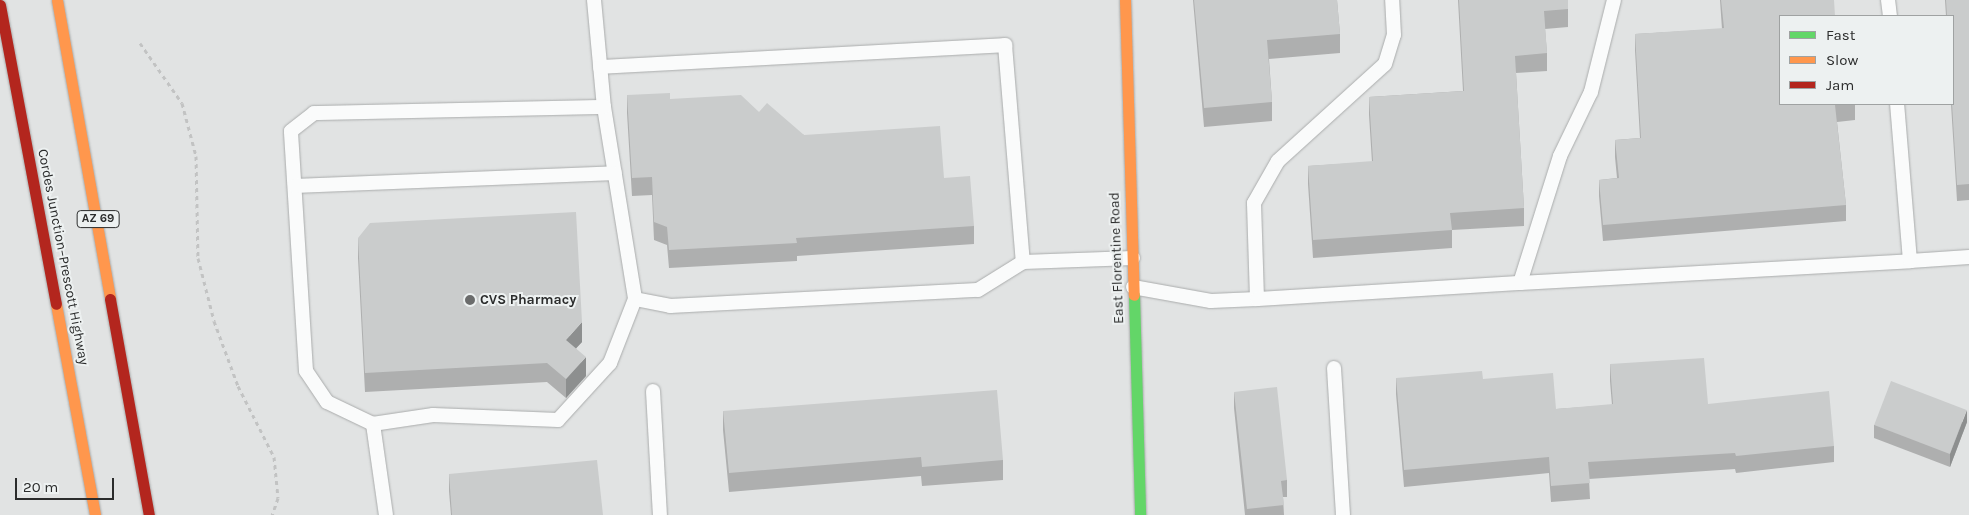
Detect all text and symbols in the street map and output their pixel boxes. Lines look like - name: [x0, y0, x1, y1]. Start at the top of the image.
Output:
- legend: [1779, 15, 1954, 105]
- text: Fast: [1826, 26, 1855, 44]
- text: Slow: [1826, 51, 1858, 69]
- text: Jam: [1826, 76, 1854, 94]
- street label: Cordes Junction–Prescott Highway: [34, 148, 92, 366]
- street label: East Florentine Road: [1106, 192, 1128, 324]
- road number: AZ 69: [76, 210, 120, 228]
- place label: CVS Pharmacy: [480, 292, 576, 308]
- marker: CVS Pharmacy: [464, 294, 476, 306]
- scale bar: [18, 468, 116, 500]
- text: 20 m: [23, 478, 58, 496]

